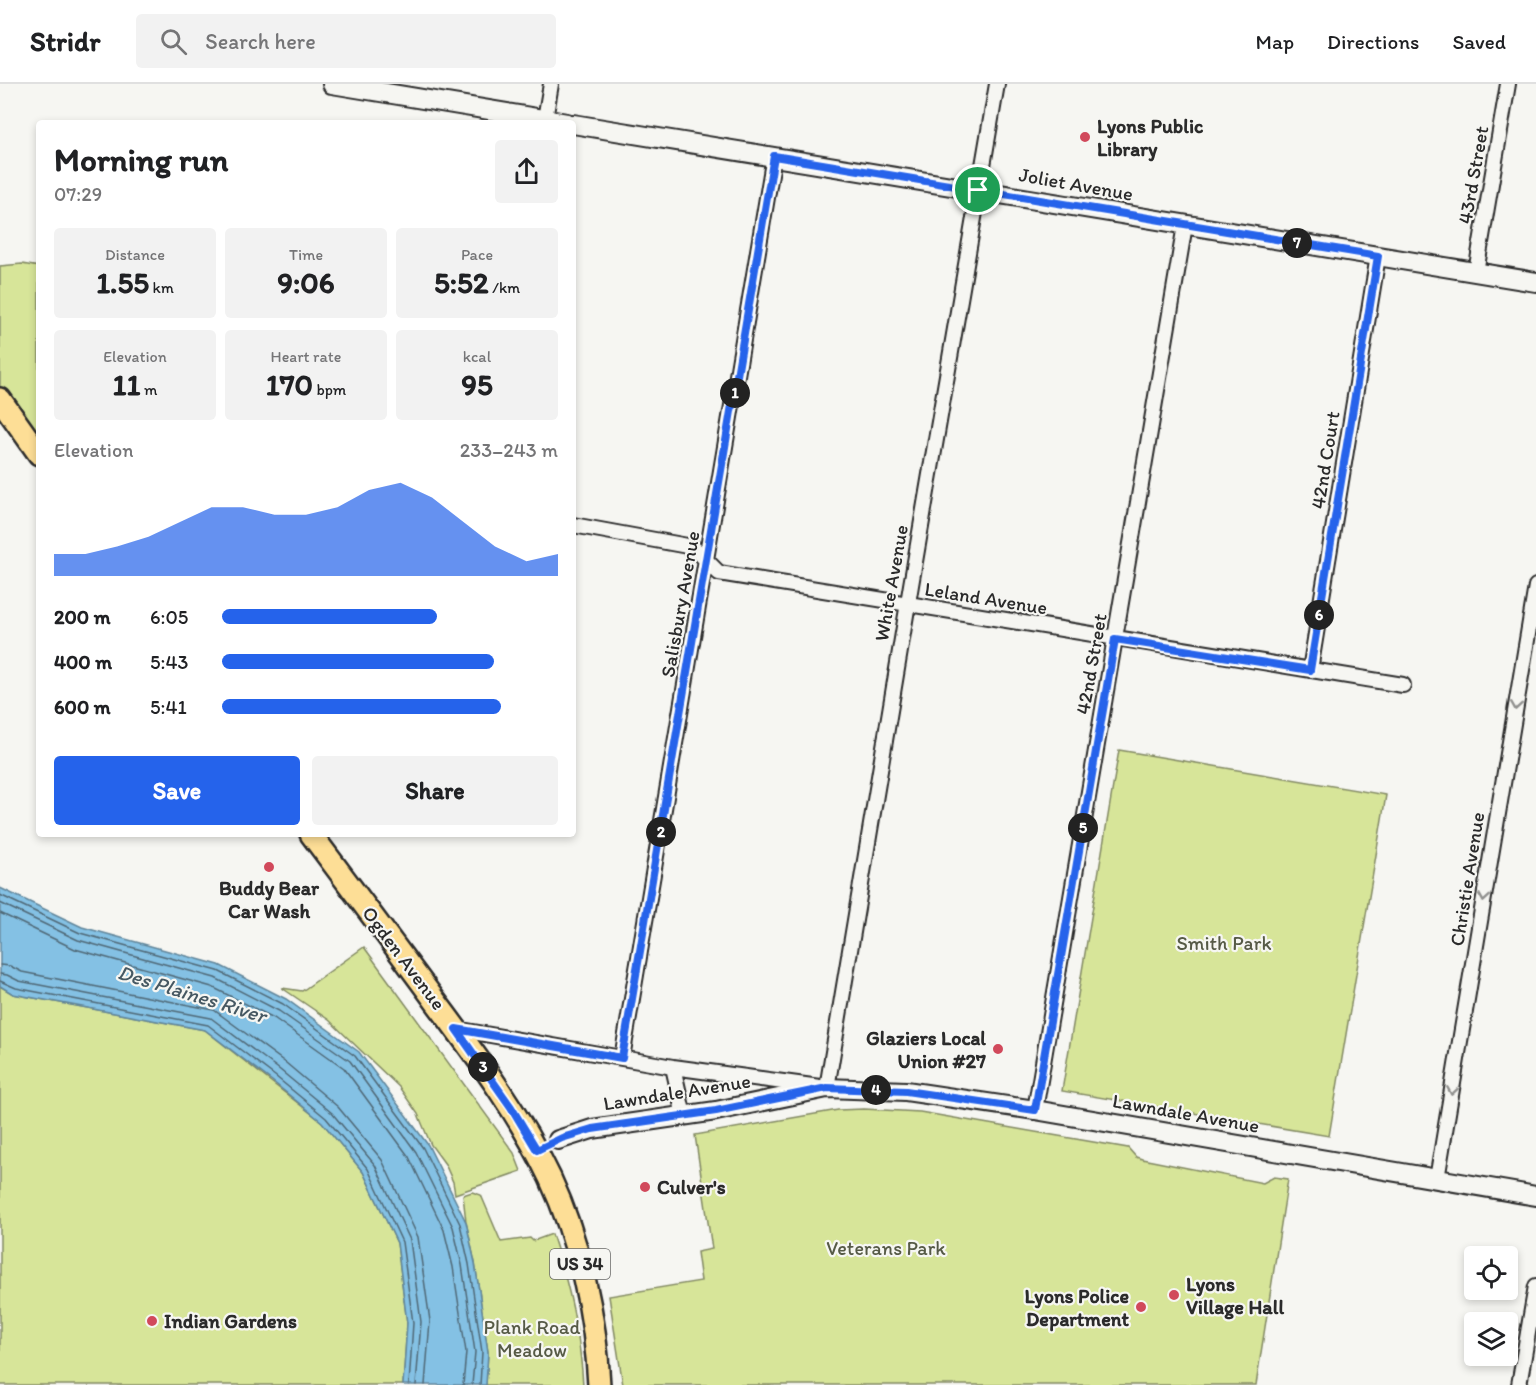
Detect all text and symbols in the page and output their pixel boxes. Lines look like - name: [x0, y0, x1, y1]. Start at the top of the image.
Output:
- search box: [136, 14, 556, 68]
- text: Stridr: [30, 24, 100, 58]
- icon: search: [157, 25, 190, 58]
- text: Search here: [205, 28, 316, 55]
- text: Map: [1256, 29, 1294, 54]
- text: Directions: [1327, 29, 1419, 54]
- text: Saved: [1452, 29, 1506, 54]
- place label: Lyons Public Library: [1097, 114, 1204, 162]
- street label: 43rd Street: [1453, 124, 1494, 226]
- marker: Lyons Public Library: [1078, 130, 1092, 144]
- text: Morning run: [54, 140, 229, 179]
- button: share: [495, 140, 558, 203]
- street label: Joliet Avenue: [1017, 162, 1135, 206]
- pin: [952, 164, 1003, 215]
- icon: arrive: [961, 173, 994, 206]
- text: 07:29: [54, 182, 102, 206]
- pin: 7: [1282, 228, 1312, 258]
- text: 7: [1293, 233, 1301, 252]
- text: Distance: [105, 245, 165, 264]
- text: Time: [289, 245, 323, 264]
- text: Pace: [461, 245, 493, 264]
- text: 1.55: [96, 264, 149, 301]
- text: 9:06: [277, 264, 335, 301]
- text: 5:52: [434, 264, 489, 301]
- text: km: [149, 278, 174, 297]
- text: /km: [489, 278, 520, 297]
- text: Elevation: [103, 347, 167, 366]
- text: Heart rate: [271, 347, 341, 366]
- text: kcal: [463, 347, 491, 366]
- text: 11: [113, 366, 140, 403]
- text: 170: [266, 366, 313, 403]
- text: 95: [461, 366, 493, 403]
- pin: 1: [720, 378, 750, 408]
- text: m: [140, 380, 157, 399]
- text: bpm: [313, 380, 346, 399]
- text: 1: [731, 383, 739, 402]
- street label: 42nd Court: [1305, 409, 1345, 511]
- text: Elevation: [54, 438, 133, 462]
- text: 233–243 m: [460, 438, 558, 462]
- street label: White Avenue: [869, 523, 913, 643]
- street label: Salisbury Avenue: [655, 529, 705, 679]
- street label: Leland Avenue: [923, 576, 1049, 620]
- pin: 6: [1304, 600, 1334, 630]
- text: 200 m: [54, 605, 110, 629]
- text: 6:05: [150, 605, 188, 629]
- text: 6: [1315, 605, 1323, 624]
- street label: 42nd Street: [1070, 611, 1112, 716]
- text: 400 m: [54, 650, 112, 674]
- text: 5:43: [150, 650, 188, 674]
- text: 600 m: [54, 695, 111, 719]
- text: 5:41: [150, 695, 187, 719]
- one-way arrow: [1510, 701, 1523, 711]
- button: Save: [54, 756, 300, 825]
- button: Share: [312, 756, 558, 825]
- street label: Christie Avenue: [1445, 810, 1489, 948]
- pin: 5: [1068, 813, 1098, 843]
- pin: 2: [646, 817, 676, 847]
- text: 5: [1079, 818, 1087, 837]
- text: 2: [657, 822, 665, 841]
- marker: Buddy Bear Car Wash: [262, 860, 276, 874]
- place label: Buddy Bear Car Wash: [219, 876, 320, 923]
- one-way arrow: [1478, 893, 1491, 903]
- street label: Ogden Avenue: [357, 901, 451, 1015]
- park label: Smith Park: [1176, 931, 1272, 955]
- water label: Des Plaines River: [115, 959, 272, 1029]
- place label: Glaziers Local Union #27: [866, 1026, 986, 1073]
- marker: Glaziers Local Union #27: [991, 1042, 1005, 1056]
- pin: 3: [468, 1052, 498, 1082]
- text: 3: [479, 1057, 487, 1076]
- street label: Lawndale Avenue: [602, 1069, 752, 1115]
- pin: 4: [861, 1075, 891, 1105]
- text: 4: [871, 1080, 881, 1099]
- one-way arrow: [1446, 1086, 1458, 1095]
- street label: Lawndale Avenue: [1111, 1088, 1261, 1138]
- place label: Culver's: [657, 1175, 726, 1199]
- marker: Culver's: [638, 1180, 652, 1194]
- park label: Veterans Park: [826, 1236, 946, 1260]
- map controls: [1464, 1246, 1518, 1366]
- button: locate: [1464, 1246, 1518, 1300]
- road number: US 34: [550, 1249, 610, 1279]
- place label: Lyons Village Hall: [1186, 1272, 1284, 1320]
- place label: Lyons Police Department: [1025, 1284, 1129, 1332]
- marker: Lyons Village Hall: [1167, 1288, 1181, 1302]
- marker: Lyons Police Department: [1134, 1300, 1148, 1314]
- place label: Indian Gardens: [164, 1309, 297, 1333]
- button: layers: [1464, 1312, 1518, 1366]
- marker: Indian Gardens: [145, 1314, 159, 1328]
- park label: Plank Road Meadow: [484, 1315, 580, 1362]

